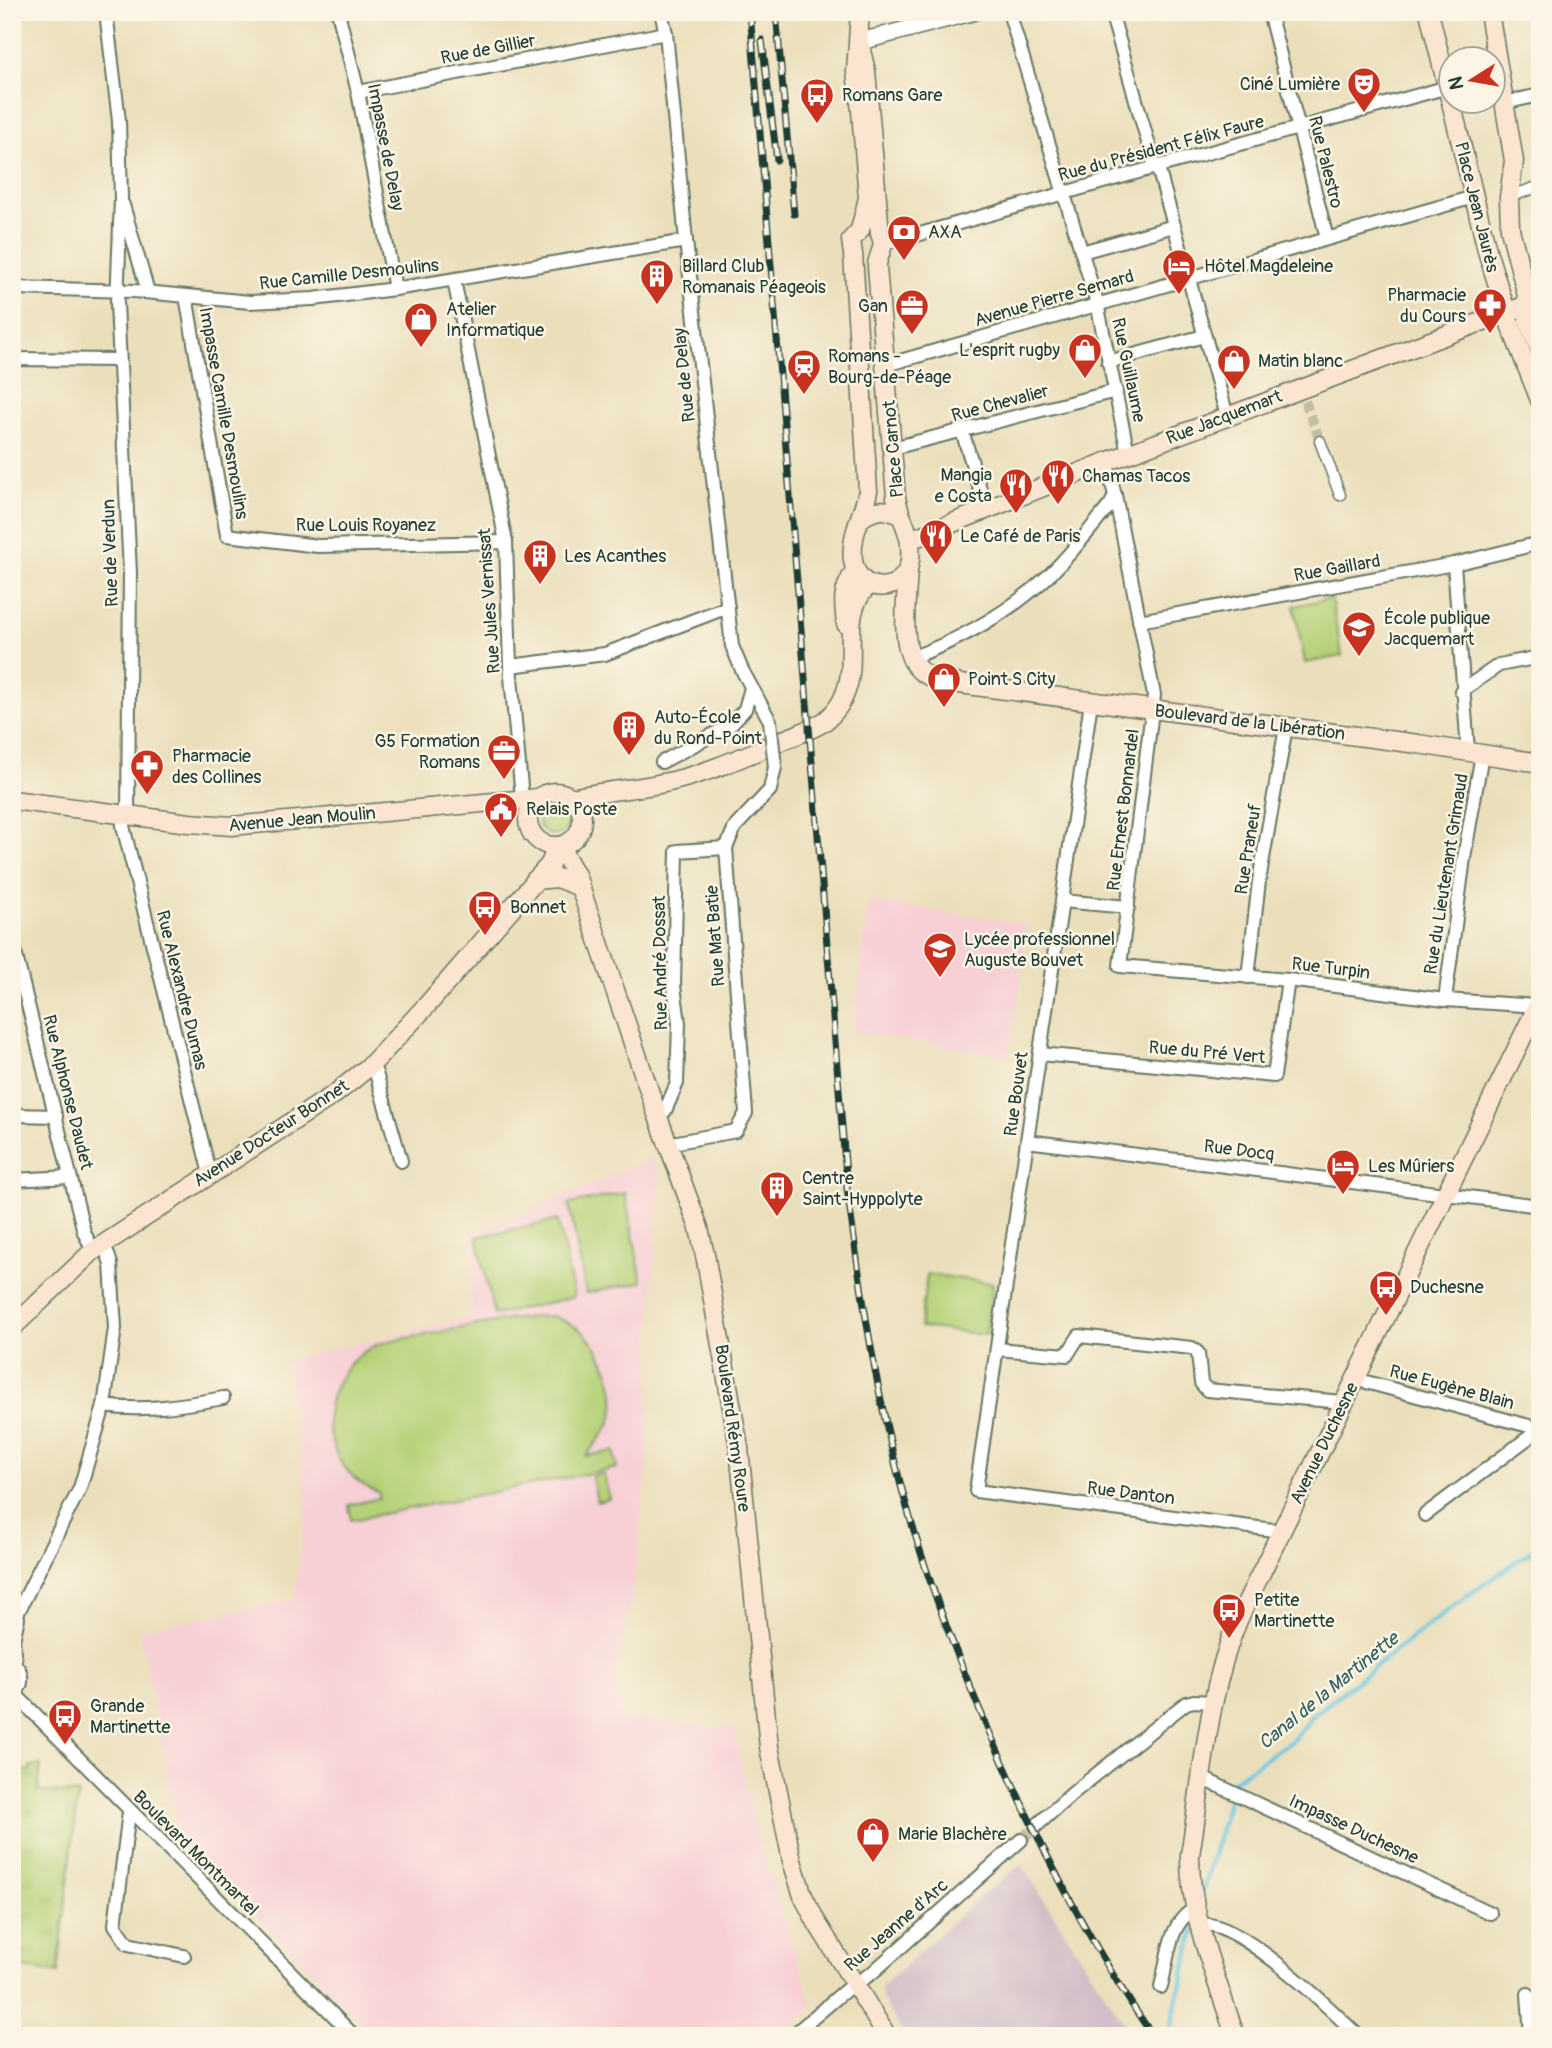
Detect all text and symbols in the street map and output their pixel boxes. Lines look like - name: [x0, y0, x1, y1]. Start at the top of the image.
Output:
- street label: Rue de Gillier: [439, 29, 538, 70]
- north arrow: [1436, 46, 1506, 116]
- theatre icon: Ciné Lumière: [1345, 65, 1383, 114]
- place label: Ciné Lumière: [1240, 73, 1340, 96]
- text: N: [1443, 74, 1469, 92]
- bus stop icon: Romans Gare: [798, 76, 836, 125]
- street label: Impasse de Delay: [362, 82, 409, 213]
- place label: Romans Gare: [842, 84, 943, 107]
- street label: Rue du Président Félix Faure: [1056, 110, 1267, 187]
- street label: Rue Palestro: [1303, 114, 1348, 211]
- street label: Place Jean Jaurès: [1449, 139, 1504, 275]
- bank icon: AXA: [885, 213, 923, 262]
- place label: AXA: [928, 221, 962, 244]
- hotel icon: Hôtel Magdeleine: [1160, 247, 1198, 296]
- street label: Rue Camille Desmoulins: [258, 254, 440, 295]
- place label: Billard Club Romanais Péageois: [682, 255, 826, 299]
- place label: Hôtel Magdeleine: [1204, 255, 1333, 278]
- building icon: Billard Club Romanais Péageois: [638, 257, 676, 306]
- street label: Avenue Pierre Semard: [972, 265, 1137, 332]
- place label: Pharmacie du Cours: [1387, 284, 1466, 328]
- pharmacy icon: Pharmacie du Cours: [1471, 286, 1509, 335]
- office icon: Gan: [893, 287, 931, 336]
- place label: Gan: [858, 295, 888, 318]
- place label: Atelier Informatique: [446, 298, 544, 342]
- shop icon: Atelier Informatique: [402, 300, 440, 349]
- street label: Impasse Camille Desmoulins: [194, 305, 253, 521]
- street label: Rue Guillaume: [1106, 316, 1151, 425]
- street label: Rue de Delay: [668, 326, 701, 423]
- shop icon: L'esprit rugby: [1066, 331, 1104, 380]
- place label: L'esprit rugby: [959, 339, 1060, 362]
- shop icon: Matin blanc: [1215, 342, 1253, 391]
- place label: Romans - Bourg-de-Péage: [828, 345, 951, 389]
- station icon: Romans - Bourg-de-Péage: [785, 347, 823, 396]
- place label: Matin blanc: [1258, 350, 1343, 373]
- street label: Rue Chevalier: [949, 379, 1052, 428]
- street label: Rue Jacquemart: [1163, 384, 1286, 450]
- street label: Place Carnot: [878, 398, 909, 499]
- restaurant icon: Chamas Tacos: [1039, 457, 1077, 506]
- place label: Mangia e Costa: [935, 464, 992, 508]
- place label: Chamas Tacos: [1082, 465, 1190, 488]
- restaurant icon: Mangia e Costa: [997, 466, 1035, 515]
- street label: Rue de Verdun: [97, 499, 124, 607]
- street label: Rue Louis Royanez: [296, 514, 436, 537]
- restaurant icon: Le Café de Paris: [917, 517, 955, 566]
- place label: Le Café de Paris: [960, 525, 1080, 548]
- street label: Rue Jules Vernissat: [473, 527, 506, 674]
- building icon: Les Acanthes: [521, 537, 559, 586]
- place label: Les Acanthes: [564, 545, 666, 568]
- street label: Rue Gaillard: [1292, 550, 1382, 587]
- place label: École publique Jacquemart: [1384, 607, 1490, 651]
- school or university icon: École publique Jacquemart: [1340, 609, 1378, 658]
- shop icon: Point S City: [925, 660, 963, 709]
- place label: Point S City: [968, 668, 1056, 691]
- street label: Boulevard de la Libération: [1153, 699, 1347, 746]
- place label: Auto-École du Rond-Point: [654, 706, 763, 750]
- building icon: Auto-École du Rond-Point: [610, 708, 648, 757]
- street label: Rue Ernest Bonnardel: [1102, 728, 1145, 892]
- place label: G5 Formation Romans: [374, 730, 480, 774]
- office icon: G5 Formation Romans: [485, 732, 523, 781]
- place label: Pharmacie des Collines: [172, 745, 261, 789]
- pharmacy icon: Pharmacie des Collines: [128, 747, 166, 796]
- street label: Rue du Lieutenant Grimaud: [1419, 772, 1474, 976]
- public building icon: Relais Poste: [482, 790, 520, 839]
- place label: Relais Poste: [526, 798, 617, 821]
- street label: Rue Praneuf: [1230, 801, 1267, 896]
- street label: Avenue Jean Moulin: [227, 802, 377, 837]
- street label: Rue Mat Batie: [700, 884, 731, 987]
- bus stop icon: Bonnet: [466, 888, 504, 937]
- street label: Rue André Dossat: [648, 895, 673, 1031]
- place label: Bonnet: [510, 896, 567, 919]
- street label: Rue Alexandre Dumas: [151, 908, 212, 1072]
- place label: Lycée professionnel Auguste Bouvet: [964, 928, 1115, 972]
- school or university icon: Lycée professionnel Auguste Bouvet: [921, 930, 959, 979]
- street label: Rue Turpin: [1290, 952, 1371, 985]
- street label: Rue Alphonse Daudet: [37, 1012, 98, 1173]
- street label: Rue du Pré Vert: [1148, 1036, 1267, 1069]
- street label: Rue Bouvet: [999, 1049, 1034, 1138]
- street label: Avenue Docteur Bonnet: [189, 1074, 354, 1192]
- street label: Rue Docq: [1202, 1135, 1276, 1166]
- hotel icon: Les Mûriers: [1324, 1147, 1362, 1196]
- place label: Les Mûriers: [1368, 1155, 1454, 1178]
- place label: Centre Saint-Hyppolyte: [802, 1167, 923, 1211]
- building icon: Centre Saint-Hyppolyte: [758, 1169, 796, 1218]
- bus stop icon: Duchesne: [1367, 1268, 1405, 1317]
- place label: Duchesne: [1410, 1276, 1484, 1299]
- street label: Boulevard Rémy Roure: [709, 1343, 756, 1513]
- street label: Rue Eugène Blain: [1387, 1360, 1517, 1415]
- street label: Avenue Duchesne: [1285, 1378, 1364, 1508]
- street label: Rue Danton: [1086, 1477, 1176, 1510]
- place label: Petite Martinette: [1254, 1589, 1335, 1633]
- bus stop icon: Petite Martinette: [1210, 1591, 1248, 1640]
- water label: Canal de la Martinette: [1254, 1626, 1405, 1755]
- place label: Grande Martinette: [90, 1695, 171, 1739]
- bus stop icon: Grande Martinette: [46, 1697, 84, 1746]
- street label: Boulevard Montmartel: [128, 1786, 263, 1921]
- street label: Impasse Duchesne: [1285, 1789, 1422, 1870]
- shop icon: Marie Blachère: [854, 1815, 892, 1864]
- place label: Marie Blachère: [898, 1823, 1007, 1846]
- street label: Rue Jeanne d'Arc: [840, 1874, 953, 1977]

